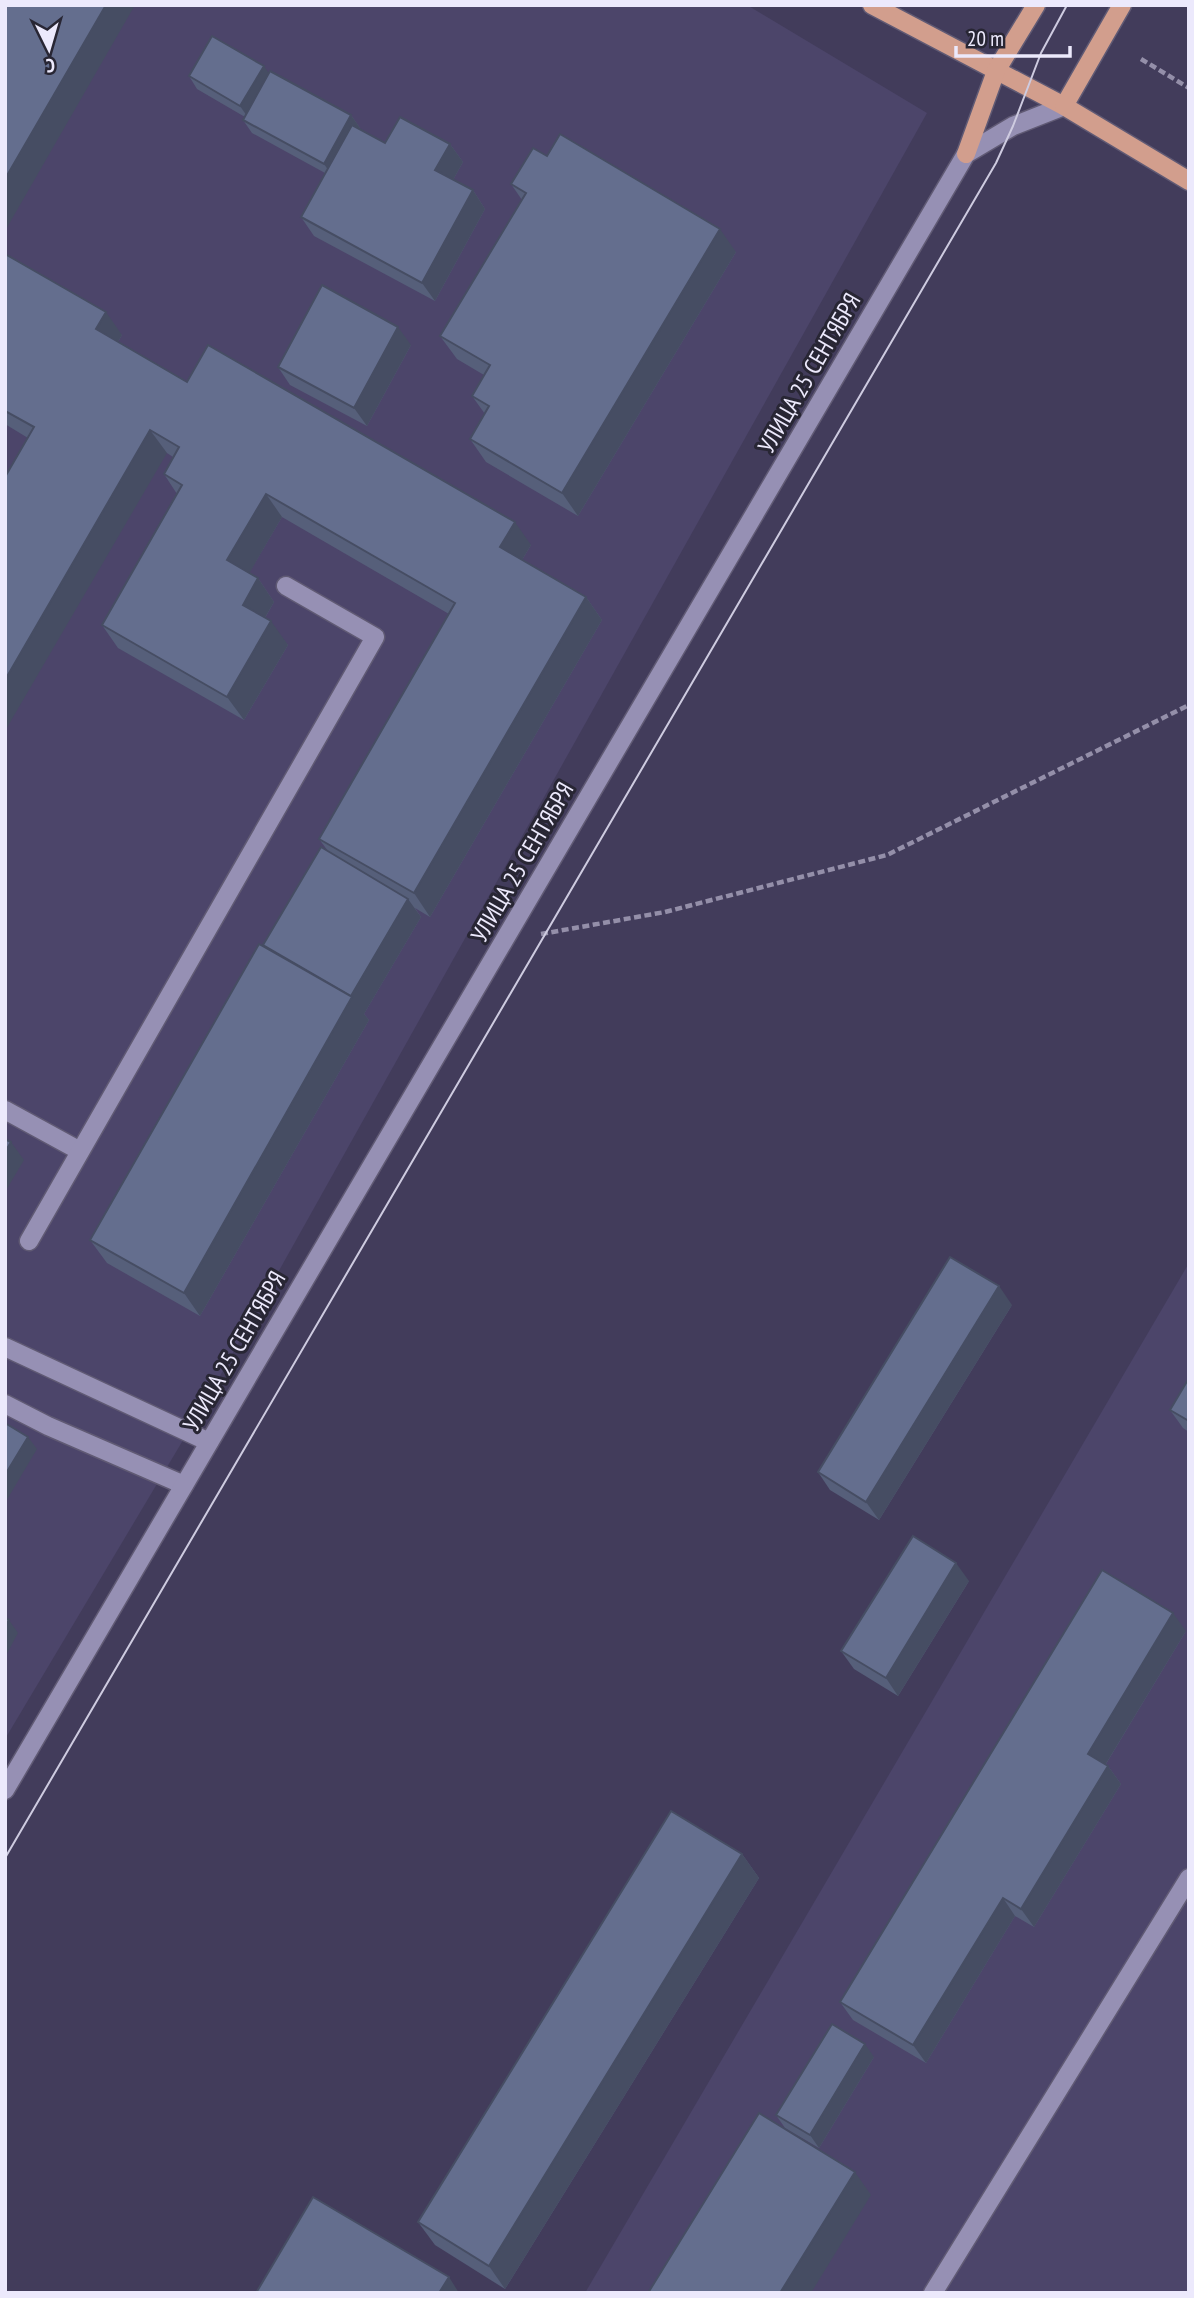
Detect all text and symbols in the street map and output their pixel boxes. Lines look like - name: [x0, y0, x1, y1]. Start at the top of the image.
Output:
- north arrow: [14, 14, 84, 84]
- scale bar: [956, 14, 1070, 58]
- text: 20 m: [967, 25, 1004, 52]
- text: С: [45, 54, 56, 78]
- street label: УЛИЦА 25 СЕНТЯБРЯ: [751, 287, 867, 459]
- street label: УЛИЦА 25 СЕНТЯБРЯ: [464, 776, 580, 948]
- street label: УЛИЦА 25 СЕНТЯБРЯ: [176, 1265, 292, 1437]

